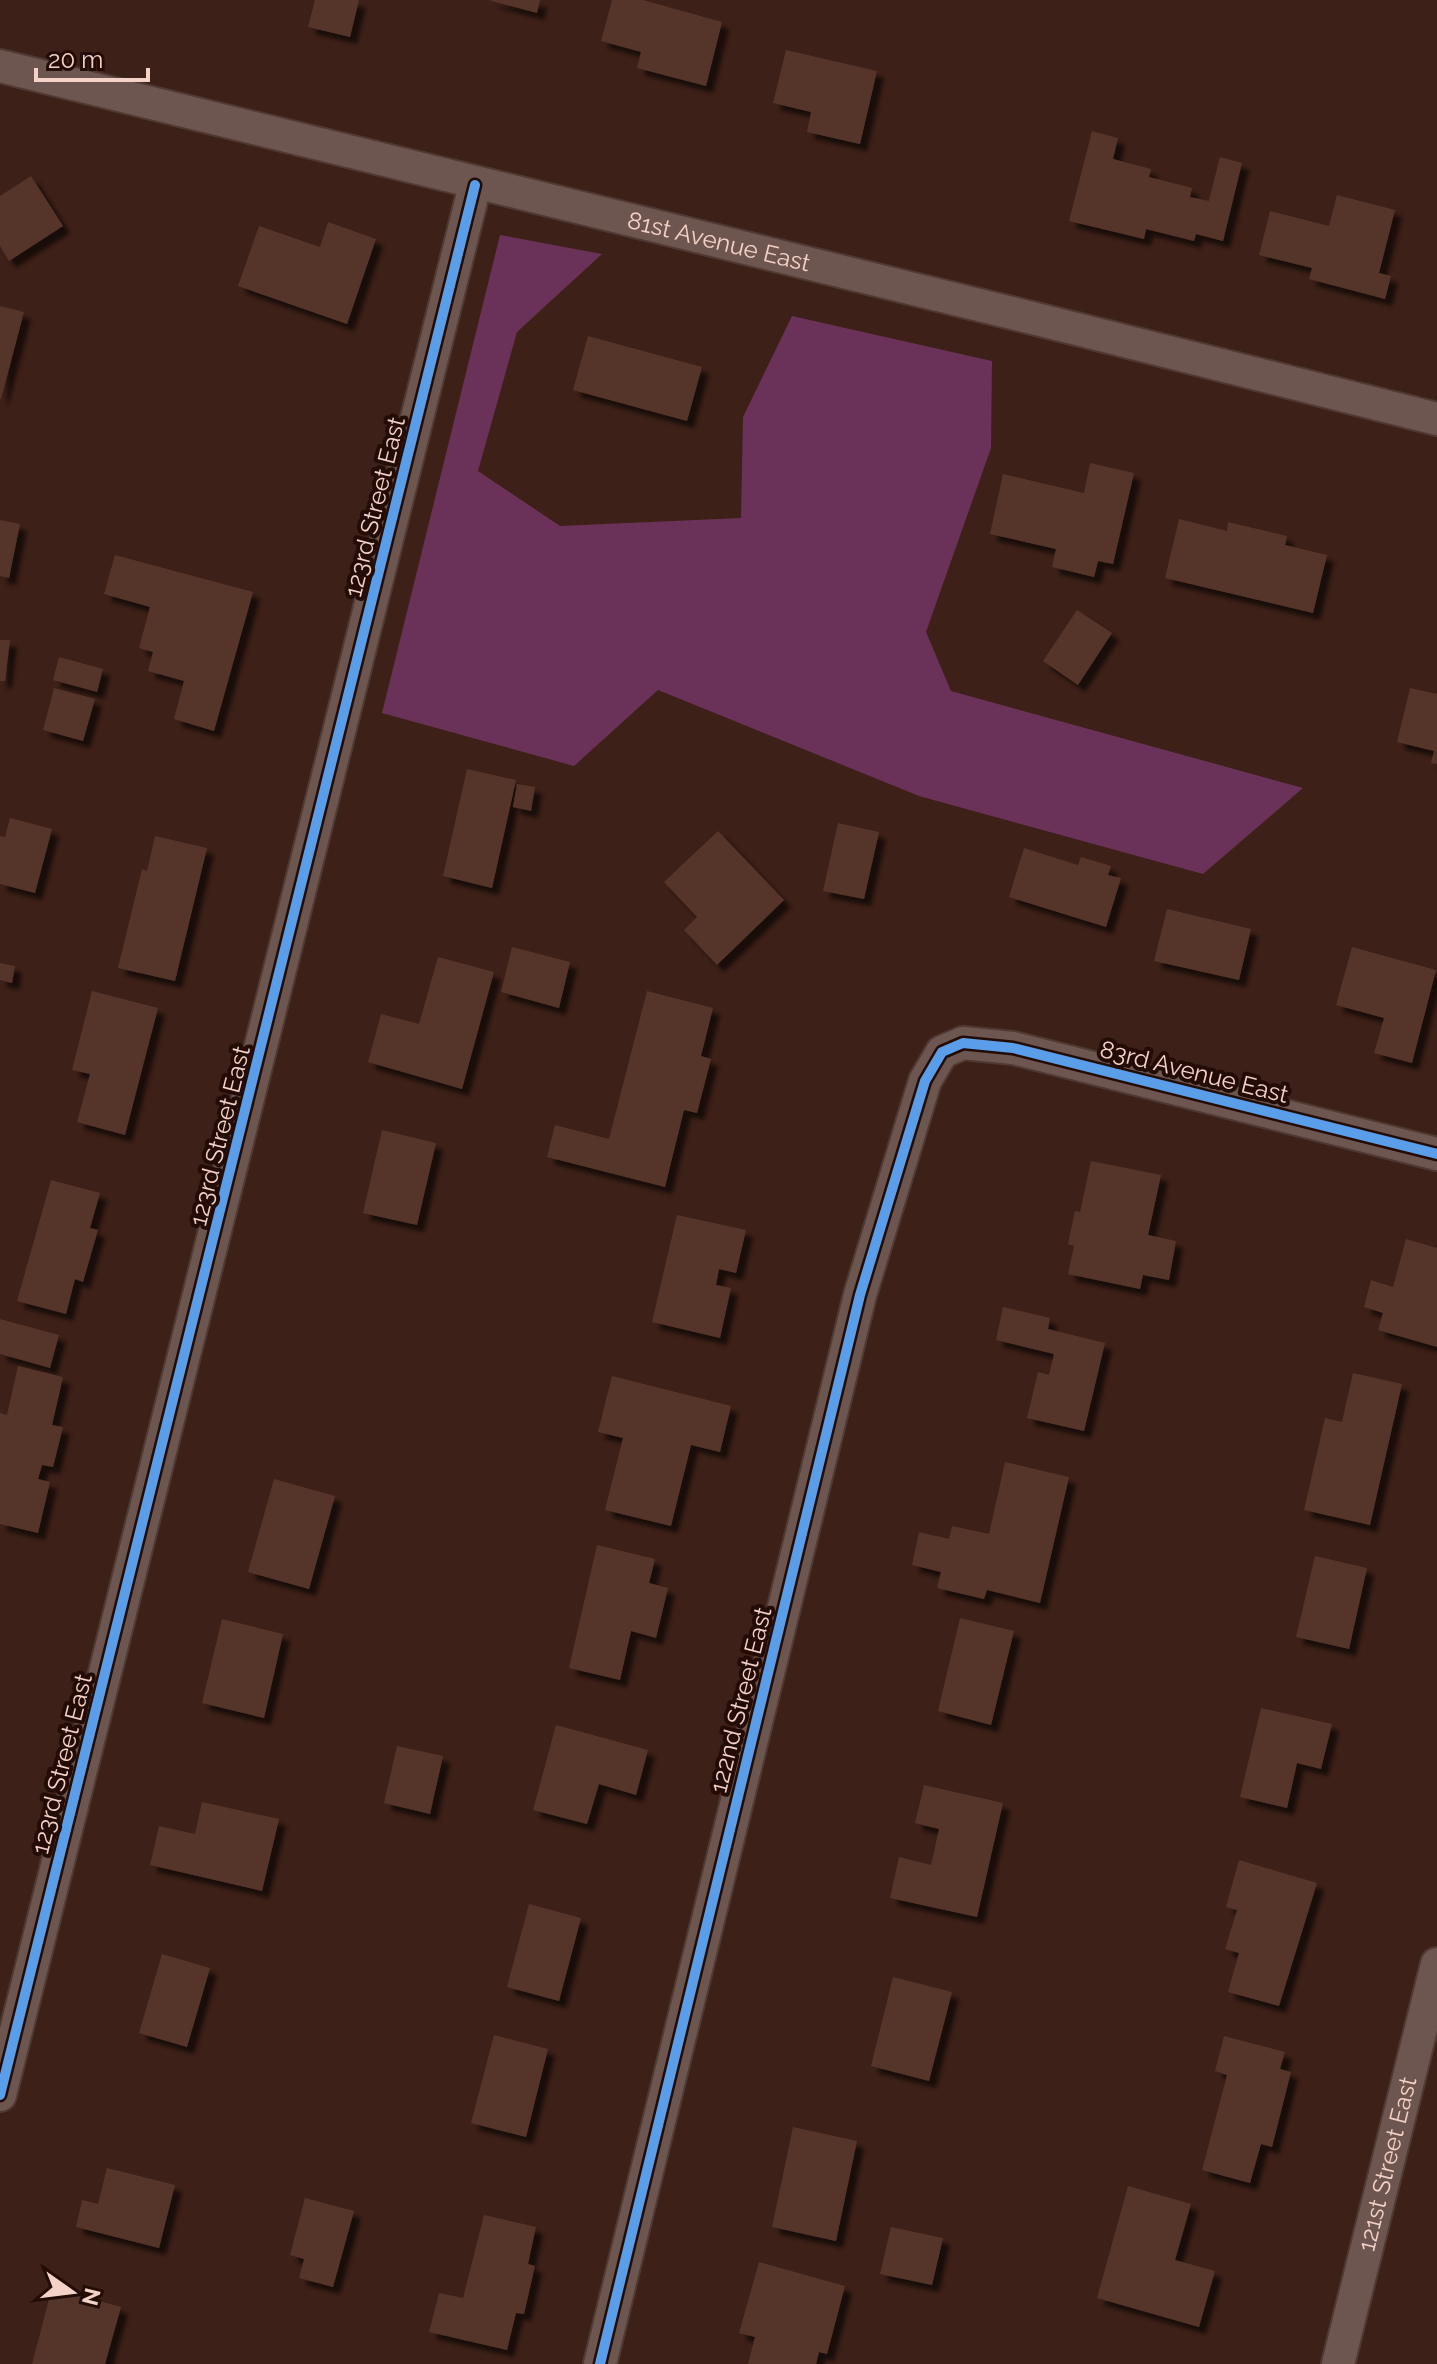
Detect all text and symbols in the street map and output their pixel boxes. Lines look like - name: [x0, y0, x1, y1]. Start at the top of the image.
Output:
- scale bar: [36, 32, 148, 82]
- text: 20 m: [48, 45, 103, 74]
- street label: 81st Avenue East: [625, 205, 813, 277]
- street label: 123rd Street East: [338, 414, 411, 600]
- street label: 83rd Avenue East: [1097, 1034, 1291, 1109]
- street label: 123rd Street East: [183, 1043, 256, 1229]
- street label: 122nd Street East: [703, 1604, 778, 1796]
- street label: 123rd Street East: [25, 1671, 98, 1857]
- street label: 121st Street East: [1351, 2074, 1423, 2254]
- north arrow: [32, 2252, 112, 2332]
- text: N: [77, 2286, 106, 2308]

